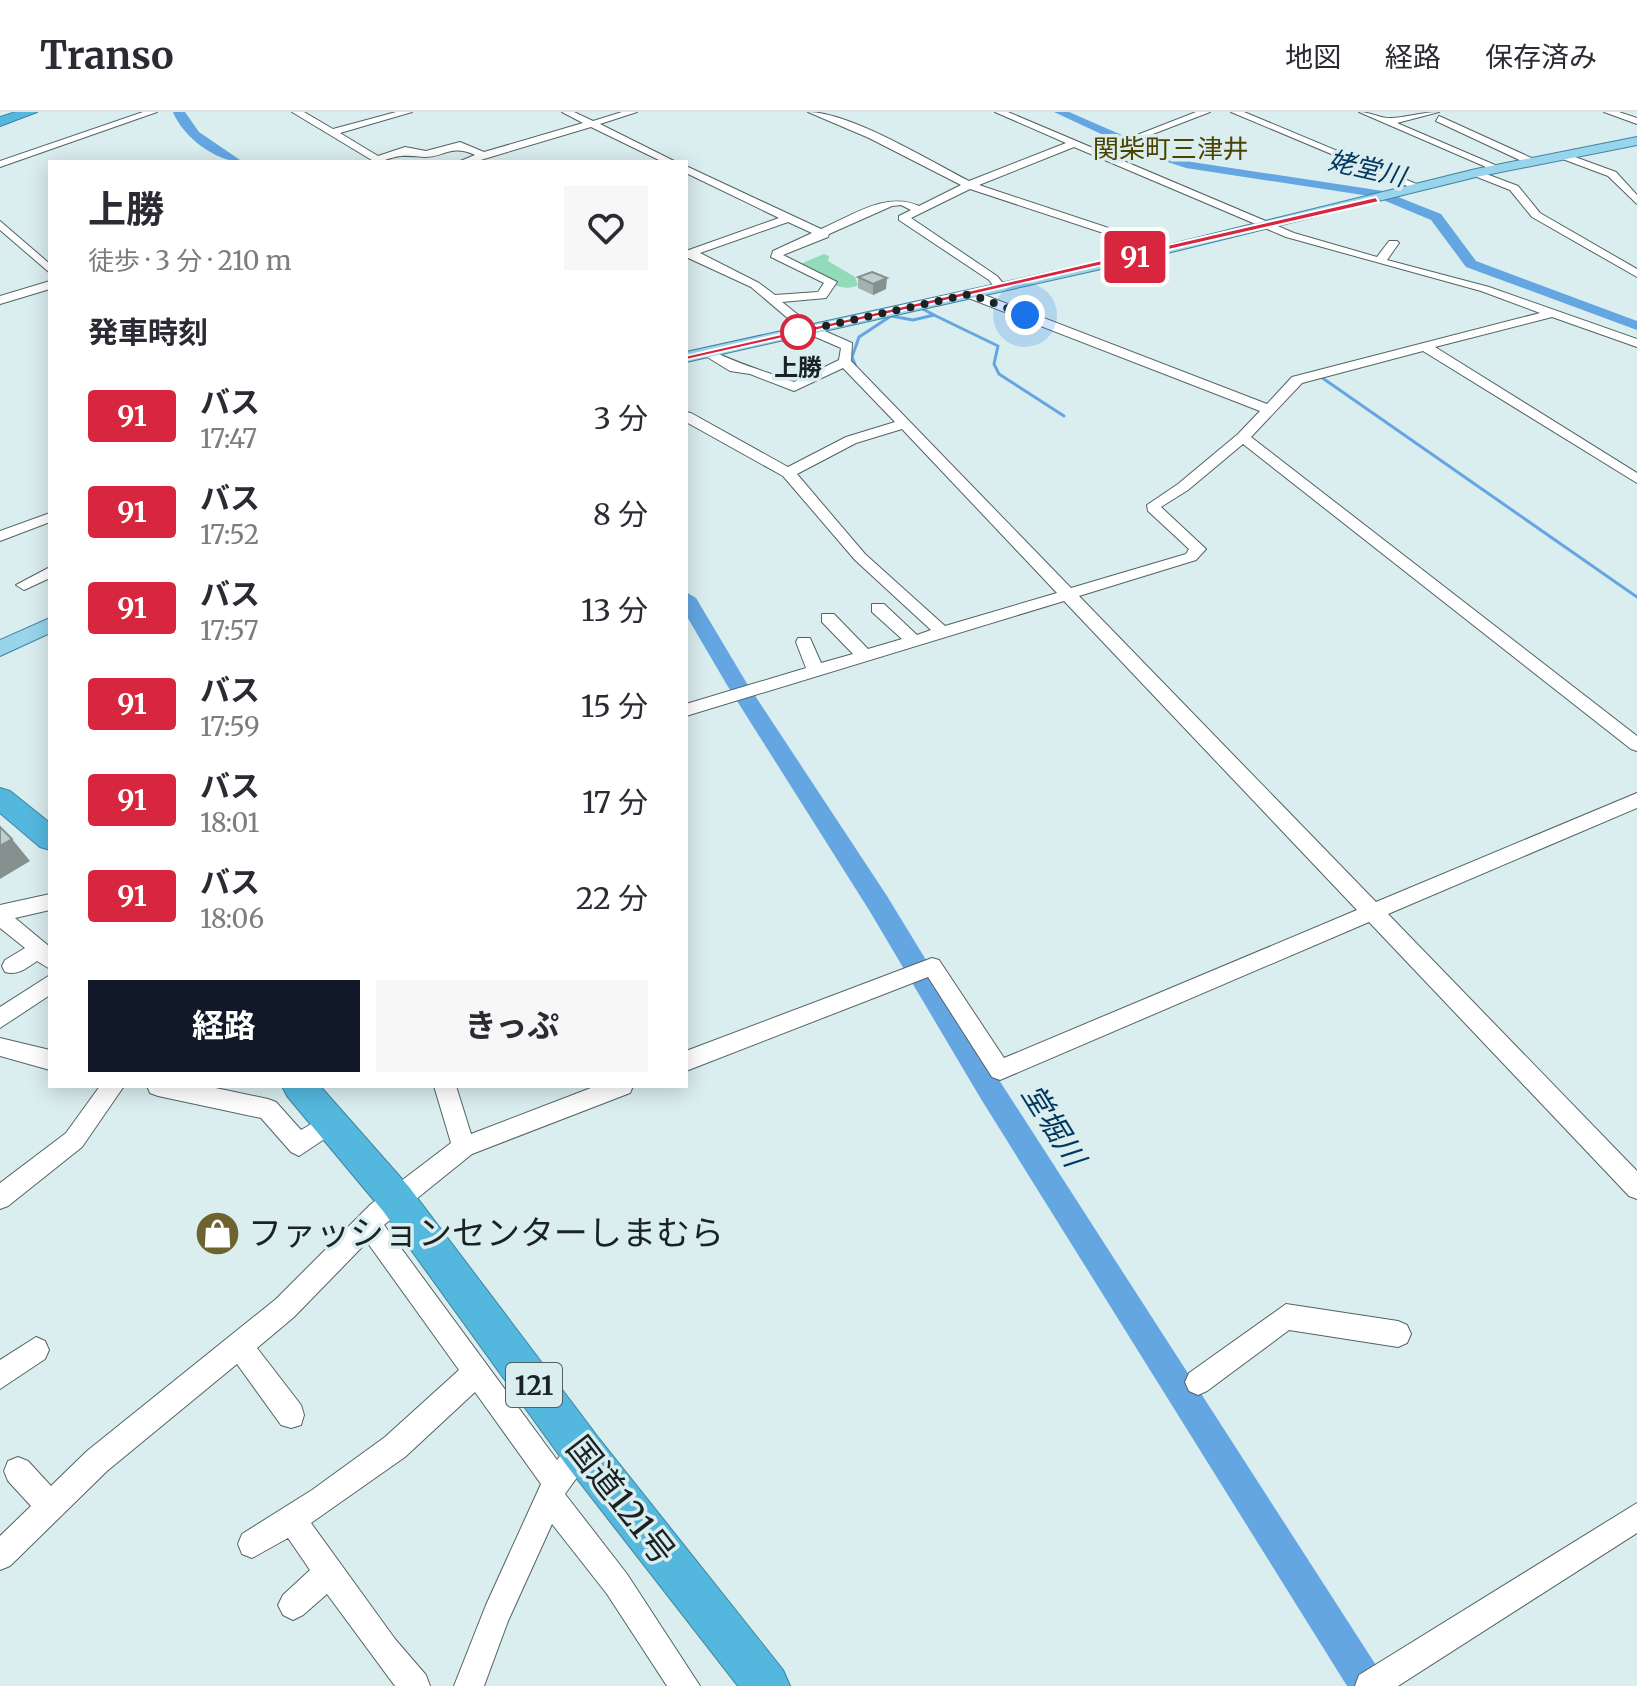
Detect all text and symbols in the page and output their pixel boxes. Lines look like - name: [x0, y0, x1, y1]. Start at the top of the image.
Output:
- text: Transo: [40, 32, 174, 79]
- text: 地図: [1285, 39, 1341, 75]
- text: 経路: [1385, 39, 1441, 75]
- text: 保存済み: [1485, 39, 1597, 75]
- district label: 関柴町三津井: [1093, 132, 1249, 165]
- water label: 姥堂川: [1325, 143, 1412, 194]
- text: 上勝: [88, 186, 164, 233]
- button: heart: [564, 186, 648, 270]
- line badge: 91: [1099, 231, 1171, 283]
- text: 91: [1120, 239, 1150, 275]
- text: 徒歩 · 3 分 · 210 m: [88, 244, 292, 277]
- your location: [1005, 295, 1045, 335]
- text: 発車時刻: [88, 313, 208, 351]
- marker: 上勝: [781, 315, 815, 349]
- place label: 上勝: [774, 352, 822, 383]
- text: バス: [200, 383, 260, 421]
- text: 91: [117, 398, 147, 434]
- text: 3 分: [594, 399, 648, 437]
- text: 17:47: [200, 422, 257, 455]
- text: バス: [200, 479, 260, 517]
- text: 91: [117, 494, 147, 530]
- text: 8 分: [593, 495, 648, 533]
- text: 17:52: [200, 518, 259, 551]
- text: バス: [200, 575, 260, 613]
- text: 91: [117, 590, 147, 626]
- text: 13 分: [581, 591, 648, 629]
- text: 17:57: [200, 614, 258, 647]
- text: バス: [200, 671, 260, 709]
- text: 91: [117, 686, 147, 722]
- text: 15 分: [581, 687, 648, 725]
- text: 17:59: [200, 710, 260, 743]
- text: バス: [200, 767, 260, 805]
- text: 91: [117, 782, 147, 818]
- text: 17 分: [582, 783, 648, 821]
- text: 18:01: [200, 806, 259, 839]
- text: バス: [200, 863, 260, 901]
- text: 91: [117, 878, 147, 914]
- text: 22 分: [576, 879, 648, 917]
- text: 18:06: [200, 902, 264, 935]
- button: 経路: [88, 980, 360, 1072]
- button: きっぷ: [376, 980, 648, 1072]
- water label: 堂堀川: [1014, 1077, 1096, 1176]
- shop icon: ファッションセンターしまむら: [193, 1209, 241, 1257]
- place label: ファッションセンターしまむら: [248, 1212, 724, 1254]
- road number: 121: [506, 1363, 562, 1407]
- street label: 国道121号: [558, 1427, 684, 1573]

